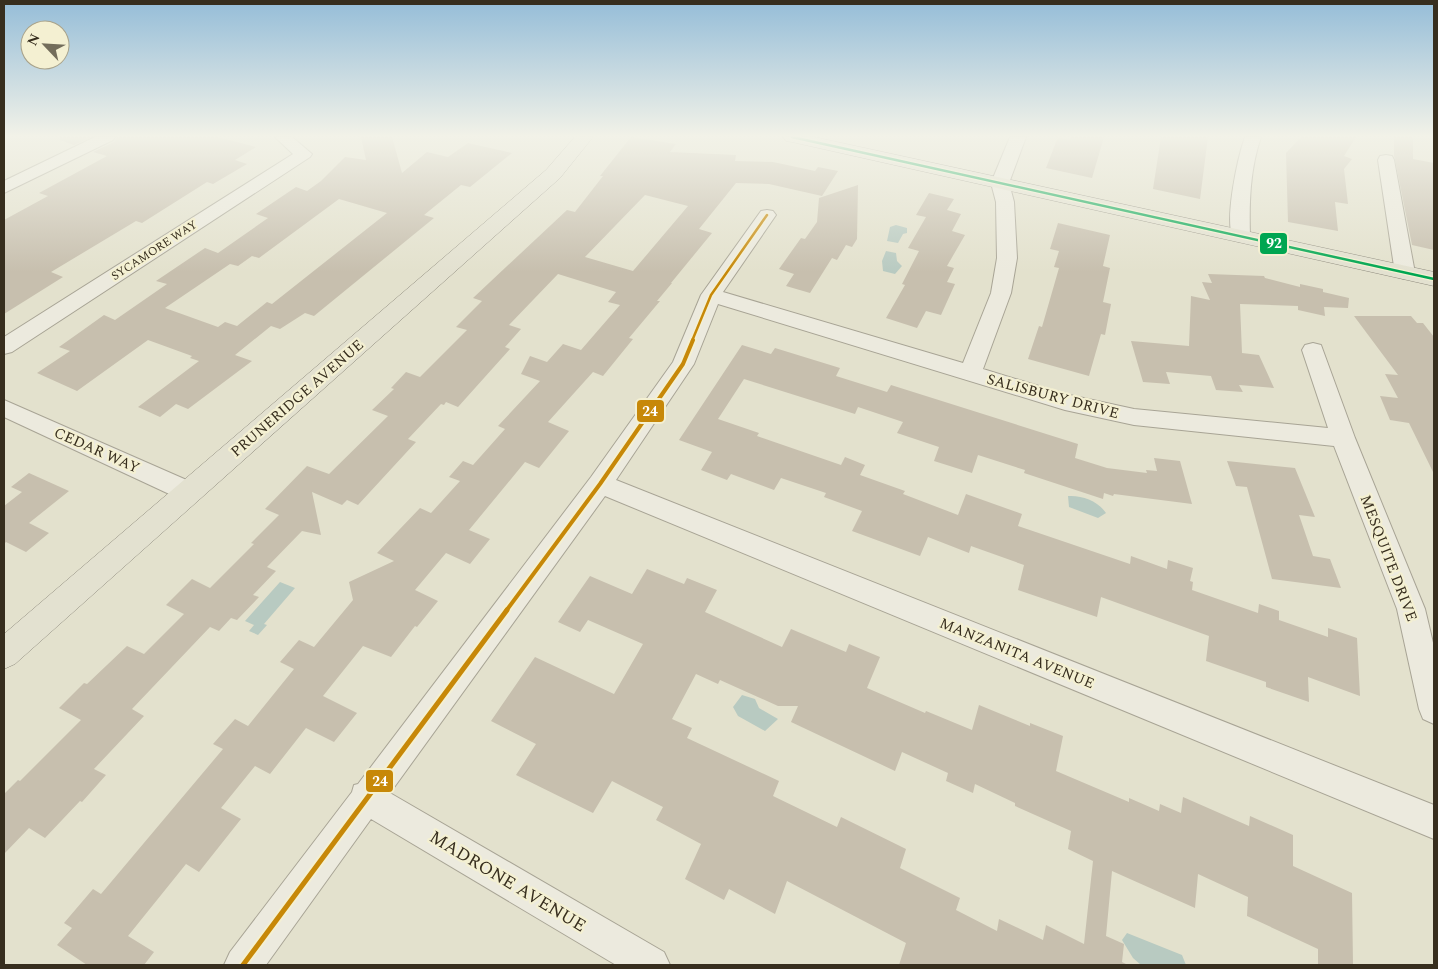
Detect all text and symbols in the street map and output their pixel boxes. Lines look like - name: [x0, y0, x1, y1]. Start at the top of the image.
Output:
- north arrow: [20, 20, 70, 70]
- text: N: [22, 30, 46, 49]
- street label: SYCAMORE WAY: [107, 215, 202, 286]
- line badge: 92: [1259, 232, 1288, 255]
- text: 92: [1266, 233, 1282, 254]
- street label: PRUNERIDGE AVENUE: [226, 334, 369, 463]
- street label: SALISBURY DRIVE: [984, 368, 1122, 425]
- line badge: 24: [636, 399, 665, 423]
- text: 24: [642, 401, 658, 422]
- street label: CEDAR WAY: [50, 421, 144, 480]
- street label: MESQUITE DRIVE: [1354, 492, 1423, 625]
- street label: MANZANITA AVENUE: [936, 612, 1098, 695]
- line badge: 24: [365, 769, 394, 793]
- text: 24: [372, 771, 388, 792]
- street label: MADRONE AVENUE: [424, 824, 591, 939]

